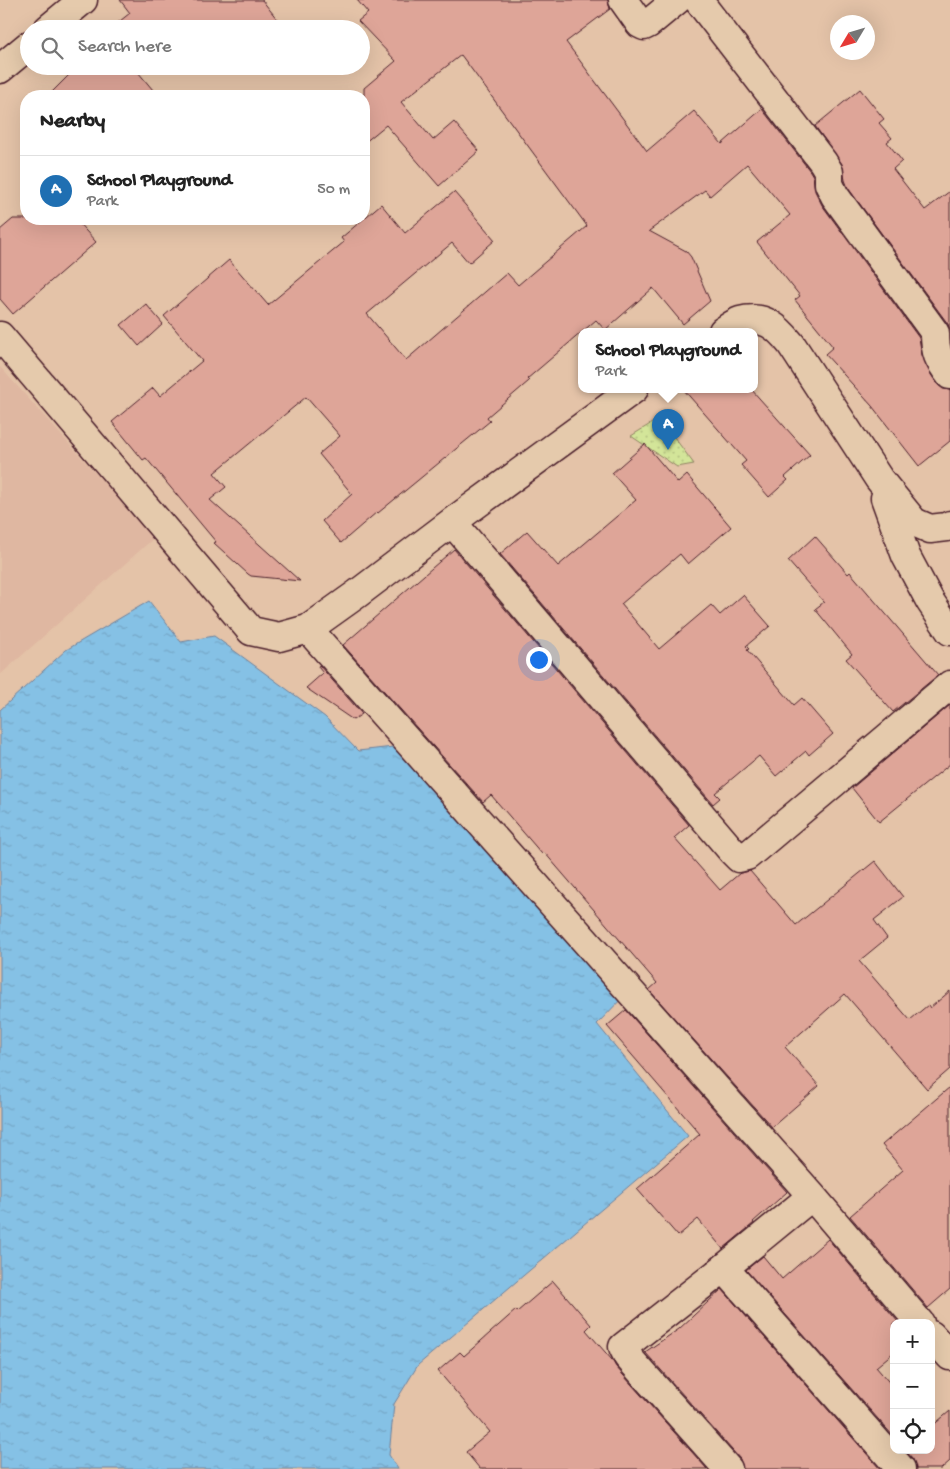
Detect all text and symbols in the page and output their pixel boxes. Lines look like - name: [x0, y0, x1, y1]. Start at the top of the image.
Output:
- north arrow: [830, 15, 875, 60]
- search box: [20, 20, 370, 75]
- icon: search: [38, 34, 66, 62]
- text: Search here: [78, 36, 172, 59]
- text: Nearby: [40, 110, 105, 135]
- text: School Playground: [87, 170, 232, 193]
- text: A: [51, 181, 61, 200]
- text: 50 m: [317, 181, 350, 200]
- text: Park: [87, 193, 118, 212]
- popup: [578, 328, 758, 393]
- text: School Playground: [596, 340, 740, 363]
- text: Park: [596, 363, 626, 382]
- pin: A: [652, 409, 684, 450]
- your location: [526, 647, 552, 673]
- map controls: [890, 1319, 935, 1454]
- button: +: [890, 1319, 935, 1364]
- button: −: [890, 1364, 935, 1409]
- button: locate: [890, 1409, 935, 1454]

